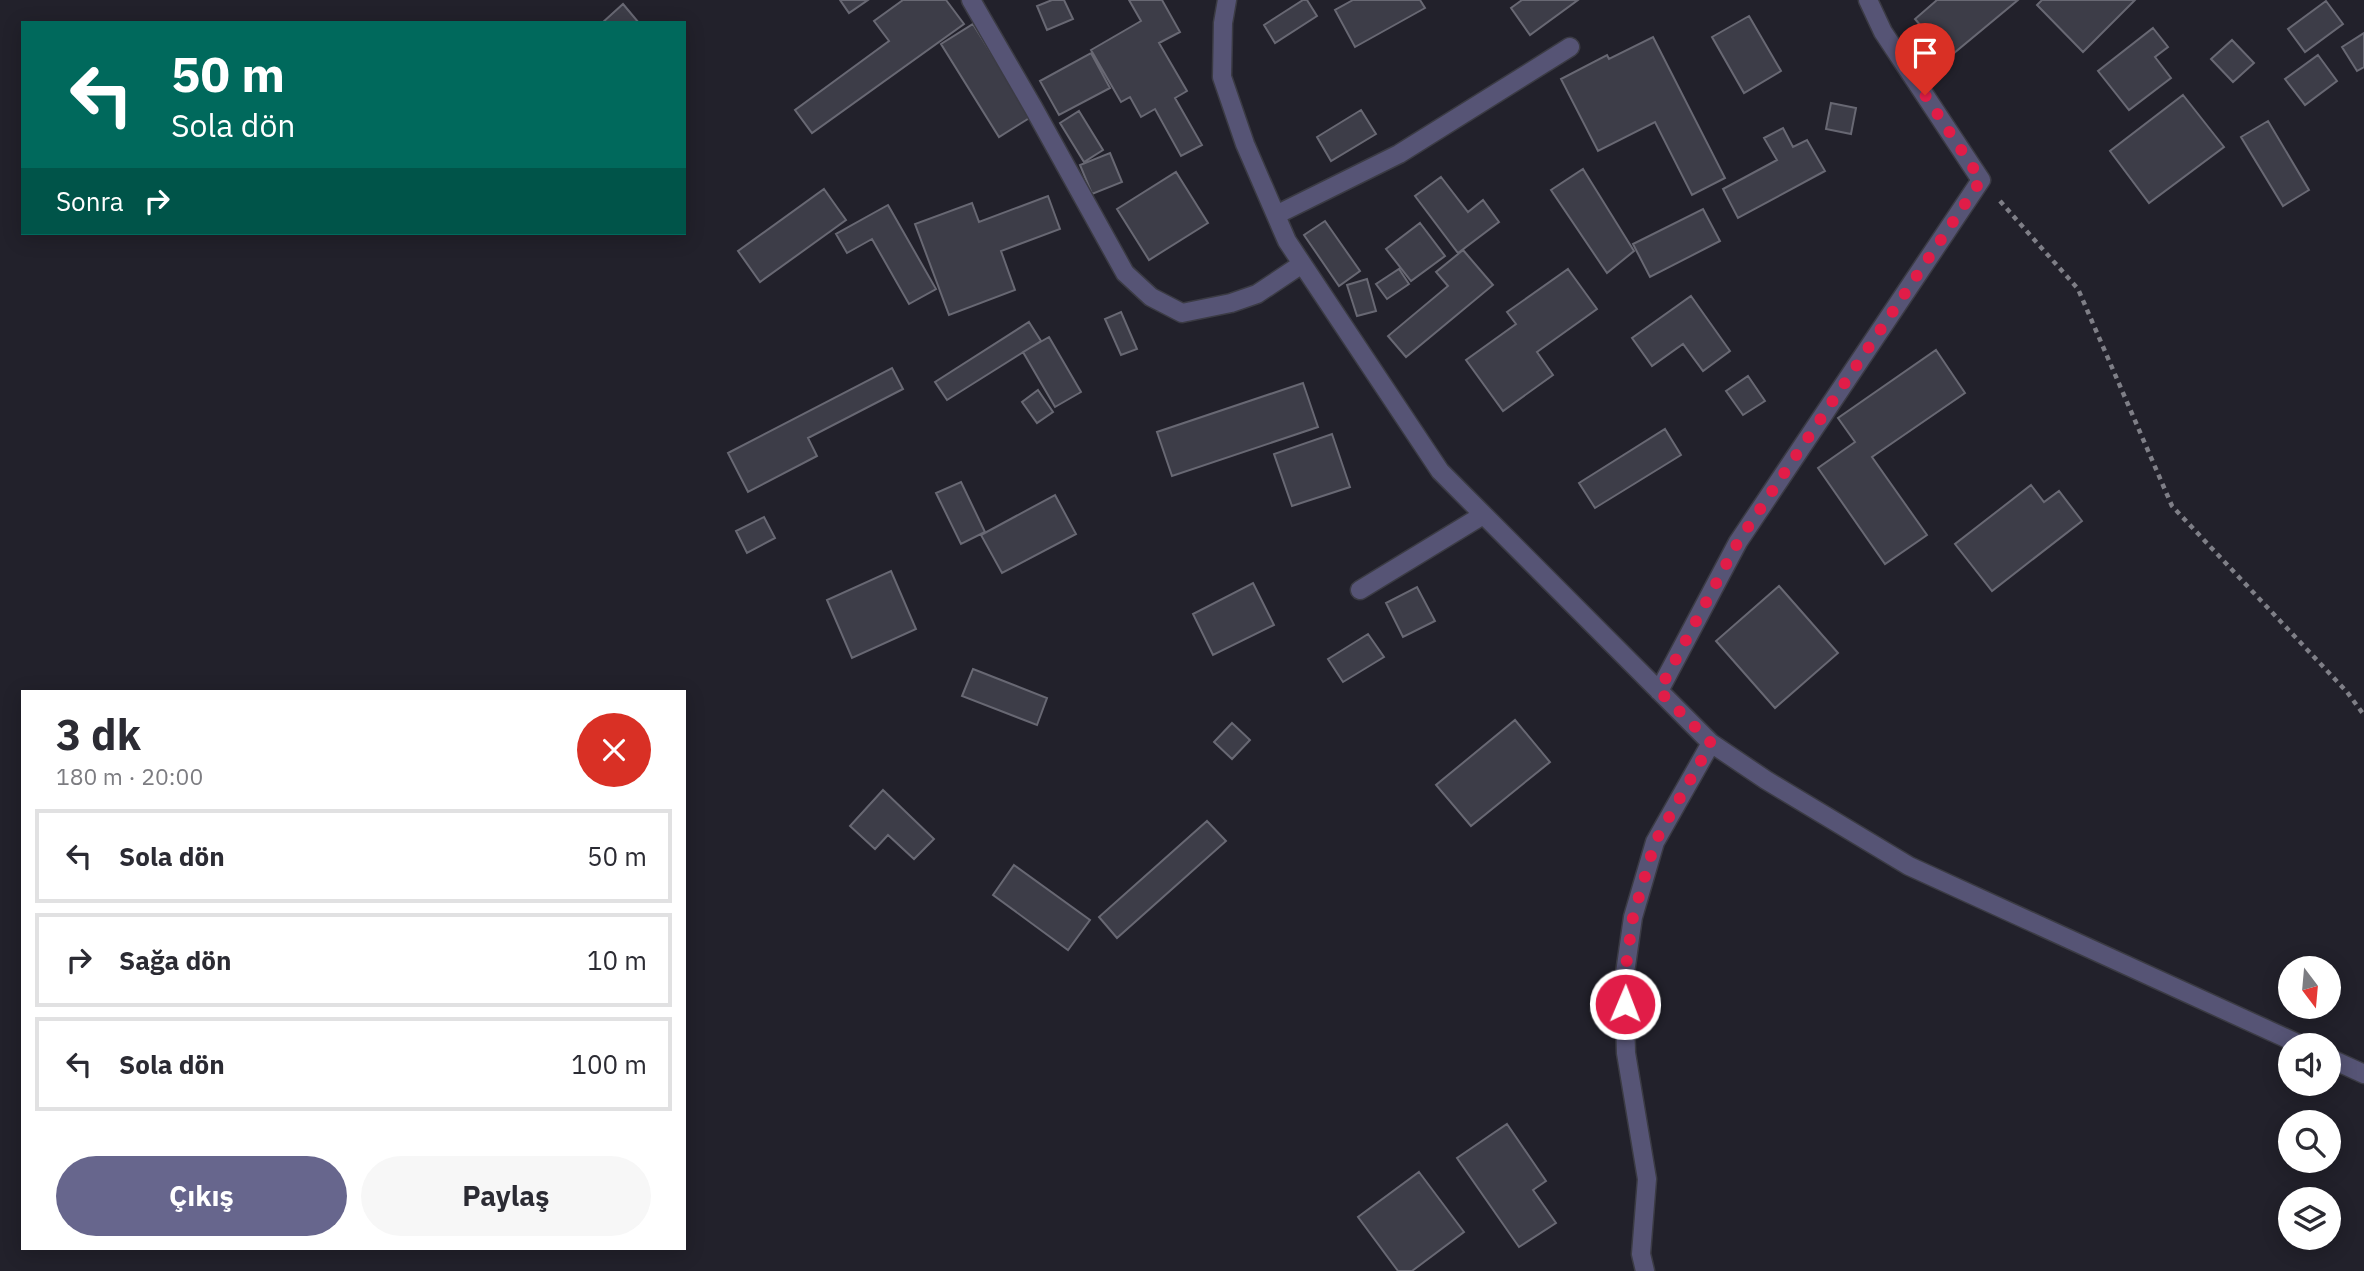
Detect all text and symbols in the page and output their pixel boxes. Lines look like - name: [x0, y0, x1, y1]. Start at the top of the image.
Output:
- pin: [1895, 23, 1955, 95]
- icon: arrive: [1906, 34, 1944, 72]
- text: 50 m: [171, 42, 285, 105]
- icon: left: [56, 49, 147, 140]
- text: Sola dön: [171, 104, 296, 146]
- icon: right: [138, 182, 176, 220]
- text: Sonra: [56, 184, 124, 218]
- text: 3 dk: [56, 707, 141, 762]
- button: close: [577, 713, 651, 787]
- text: 180 m · 20:00: [56, 761, 203, 791]
- icon: left: [60, 837, 98, 875]
- text: Sola dön: [119, 839, 225, 873]
- text: 50 m: [587, 839, 647, 873]
- icon: right: [60, 941, 98, 979]
- text: Sağa dön: [119, 943, 231, 977]
- text: 10 m: [587, 943, 647, 977]
- north arrow: [2278, 956, 2342, 1018]
- map controls: [2278, 956, 2341, 1250]
- position arrow: [1588, 967, 1662, 1041]
- button: sound: [2278, 1033, 2341, 1096]
- icon: left: [60, 1045, 98, 1083]
- text: Sola dön: [119, 1047, 225, 1081]
- text: 100 m: [571, 1047, 647, 1081]
- button: search: [2278, 1110, 2341, 1173]
- button: Çıkış: [56, 1156, 347, 1236]
- button: Paylaş: [361, 1156, 651, 1236]
- button: layers: [2278, 1187, 2341, 1250]

